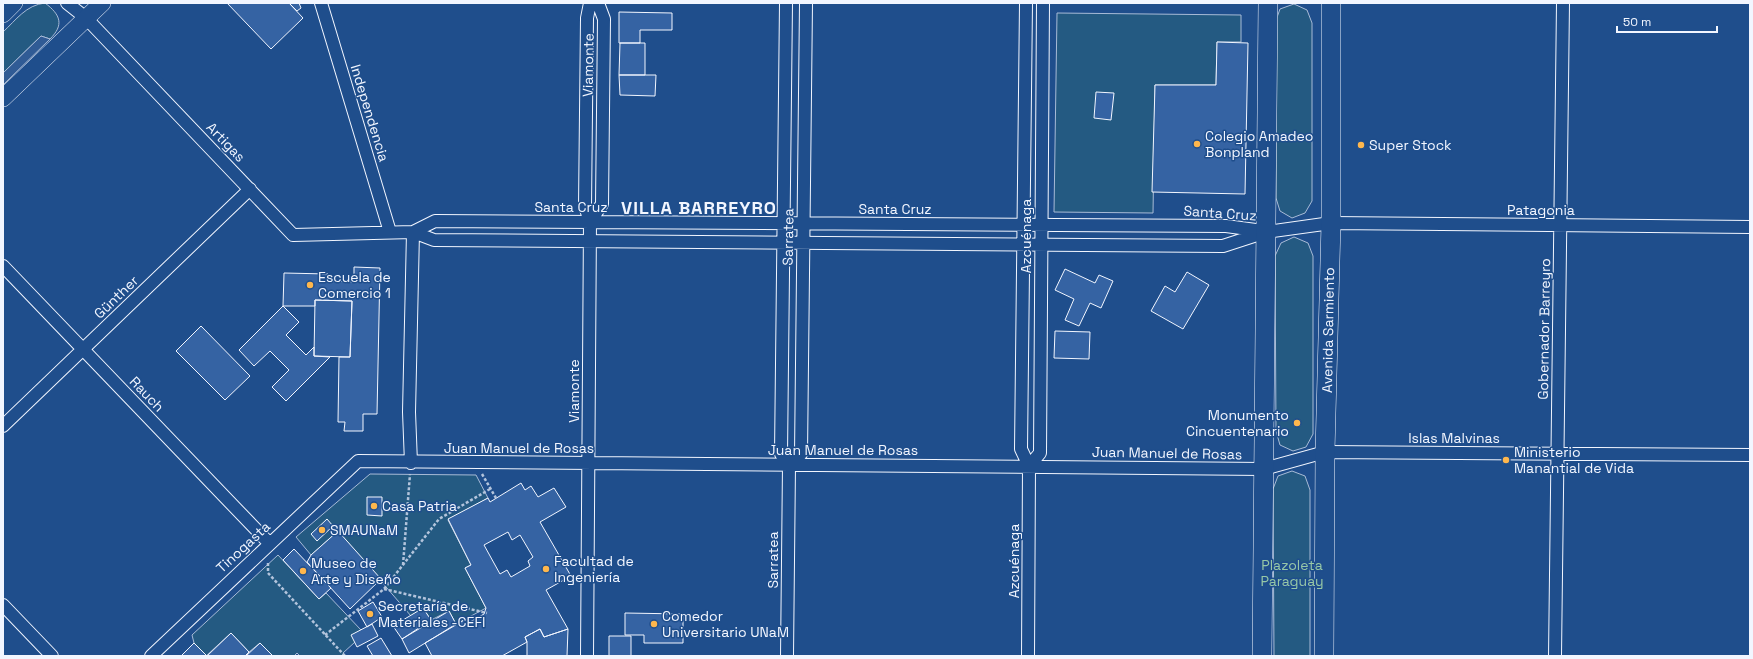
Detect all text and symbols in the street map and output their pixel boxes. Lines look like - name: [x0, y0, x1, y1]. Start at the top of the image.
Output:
- scale bar: [1617, 8, 1717, 34]
- text: 50 m: [1623, 14, 1651, 30]
- street label: Viamonte: [578, 33, 598, 97]
- street label: Independencia: [347, 62, 393, 164]
- street label: Artigas: [203, 118, 249, 166]
- place label: Colegio Amadeo Bonpland: [1205, 127, 1314, 161]
- place label: Super Stock: [1369, 136, 1452, 154]
- marker: Colegio Amadeo Bonpland: [1192, 139, 1202, 149]
- marker: Super Stock: [1356, 140, 1366, 150]
- district label: VILLA BARREYRO: [621, 196, 777, 219]
- street label: Santa Cruz: [534, 198, 608, 216]
- street label: Azcuénaga: [1017, 199, 1035, 273]
- street label: Santa Cruz: [858, 200, 932, 218]
- street label: Santa Cruz: [1183, 201, 1257, 225]
- street label: Patagonia: [1507, 201, 1575, 219]
- street label: Sarratea: [779, 208, 797, 266]
- street label: Gobernador Barreyro: [1534, 258, 1554, 400]
- street label: Avenida Sarmiento: [1318, 267, 1338, 393]
- place label: Escuela de Comercio 1: [318, 268, 391, 302]
- street label: Günther: [90, 271, 142, 323]
- marker: Escuela de Comercio 1: [305, 280, 315, 290]
- street label: Viamonte: [565, 359, 583, 423]
- street label: Rauch: [126, 373, 168, 415]
- place label: Monumento Cincuentenario: [1186, 406, 1289, 440]
- marker: Monumento Cincuentenario: [1292, 418, 1302, 428]
- street label: Islas Malvinas: [1408, 429, 1500, 447]
- street label: Juan Manuel de Rosas: [444, 439, 594, 457]
- street label: Juan Manuel de Rosas: [768, 441, 918, 459]
- street label: Juan Manuel de Rosas: [1092, 443, 1242, 463]
- place label: Ministerio Manantial de Vida: [1514, 443, 1634, 477]
- marker: Ministerio Manantial de Vida: [1501, 455, 1511, 465]
- place label: Casa Patria: [382, 497, 457, 515]
- marker: Casa Patria: [369, 501, 379, 511]
- street label: Tinogasta: [212, 517, 274, 577]
- place label: SMAUNaM: [330, 521, 398, 539]
- street label: Azcuénaga: [1005, 524, 1023, 598]
- marker: SMAUNaM: [317, 525, 327, 535]
- street label: Sarratea: [764, 531, 782, 589]
- place label: Facultad de Ingeniería: [554, 552, 634, 586]
- place label: Museo de Arte y Diseño: [311, 554, 401, 588]
- park label: Plazoleta Paraguay: [1260, 556, 1324, 590]
- marker: Facultad de Ingeniería: [541, 564, 551, 574]
- marker: Museo de Arte y Diseño: [298, 566, 308, 576]
- place label: Secretaría de Materiales -CEFI: [378, 597, 485, 631]
- place label: Comedor Universitario UNaM: [662, 607, 789, 641]
- marker: Secretaría de Materiales -CEFI: [365, 609, 375, 619]
- marker: Comedor Universitario UNaM: [649, 619, 659, 629]

